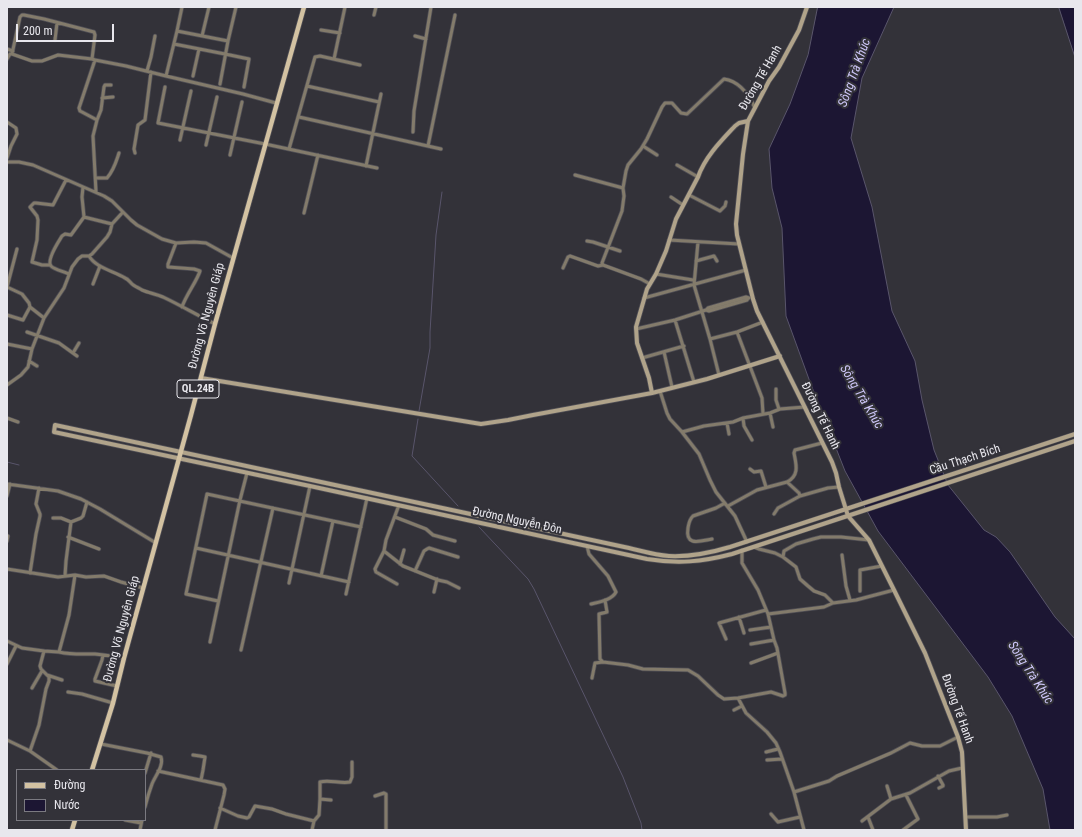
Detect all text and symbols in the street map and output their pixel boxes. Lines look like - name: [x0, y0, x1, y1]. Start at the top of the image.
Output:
- scale bar: [18, 16, 116, 42]
- text: 200 m: [23, 24, 53, 38]
- water label: Sông Trà Khúc: [835, 37, 875, 109]
- street label: Đường Tế Hanh: [737, 43, 785, 113]
- street label: Đường Võ Nguyên Giáp: [186, 261, 228, 371]
- water label: Sông Trà Khúc: [836, 362, 886, 432]
- road number: QL.24B: [177, 380, 219, 398]
- street label: Đường Tế Hanh: [798, 380, 842, 452]
- street label: Cầu Thạch Bích: [928, 442, 1002, 478]
- street label: Đường Nguyễn Đôn: [471, 504, 563, 538]
- street label: Đường Võ Nguyên Giáp: [101, 574, 143, 684]
- water label: Sông Trà Khúc: [1004, 639, 1056, 707]
- street label: Đường Tế Hanh: [938, 672, 976, 746]
- legend: [16, 769, 146, 821]
- text: Đường: [54, 778, 85, 792]
- text: Nước: [54, 798, 80, 812]

